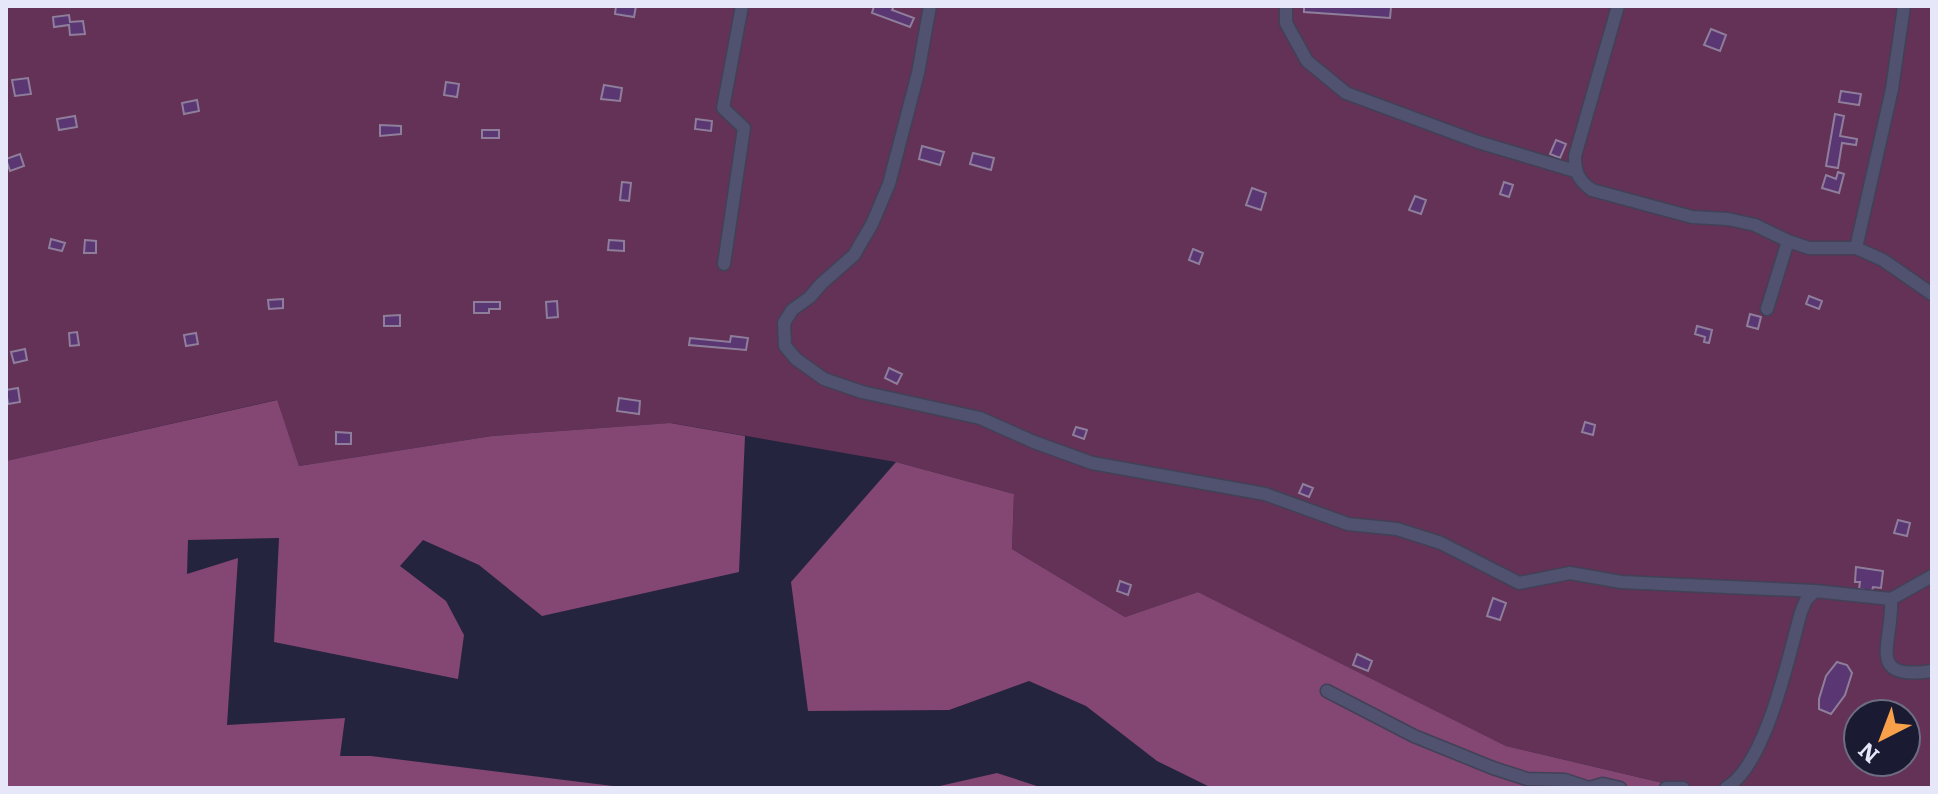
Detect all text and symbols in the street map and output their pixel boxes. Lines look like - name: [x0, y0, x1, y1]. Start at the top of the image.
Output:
- north arrow: [1842, 698, 1922, 778]
- text: N: [1850, 736, 1886, 772]

